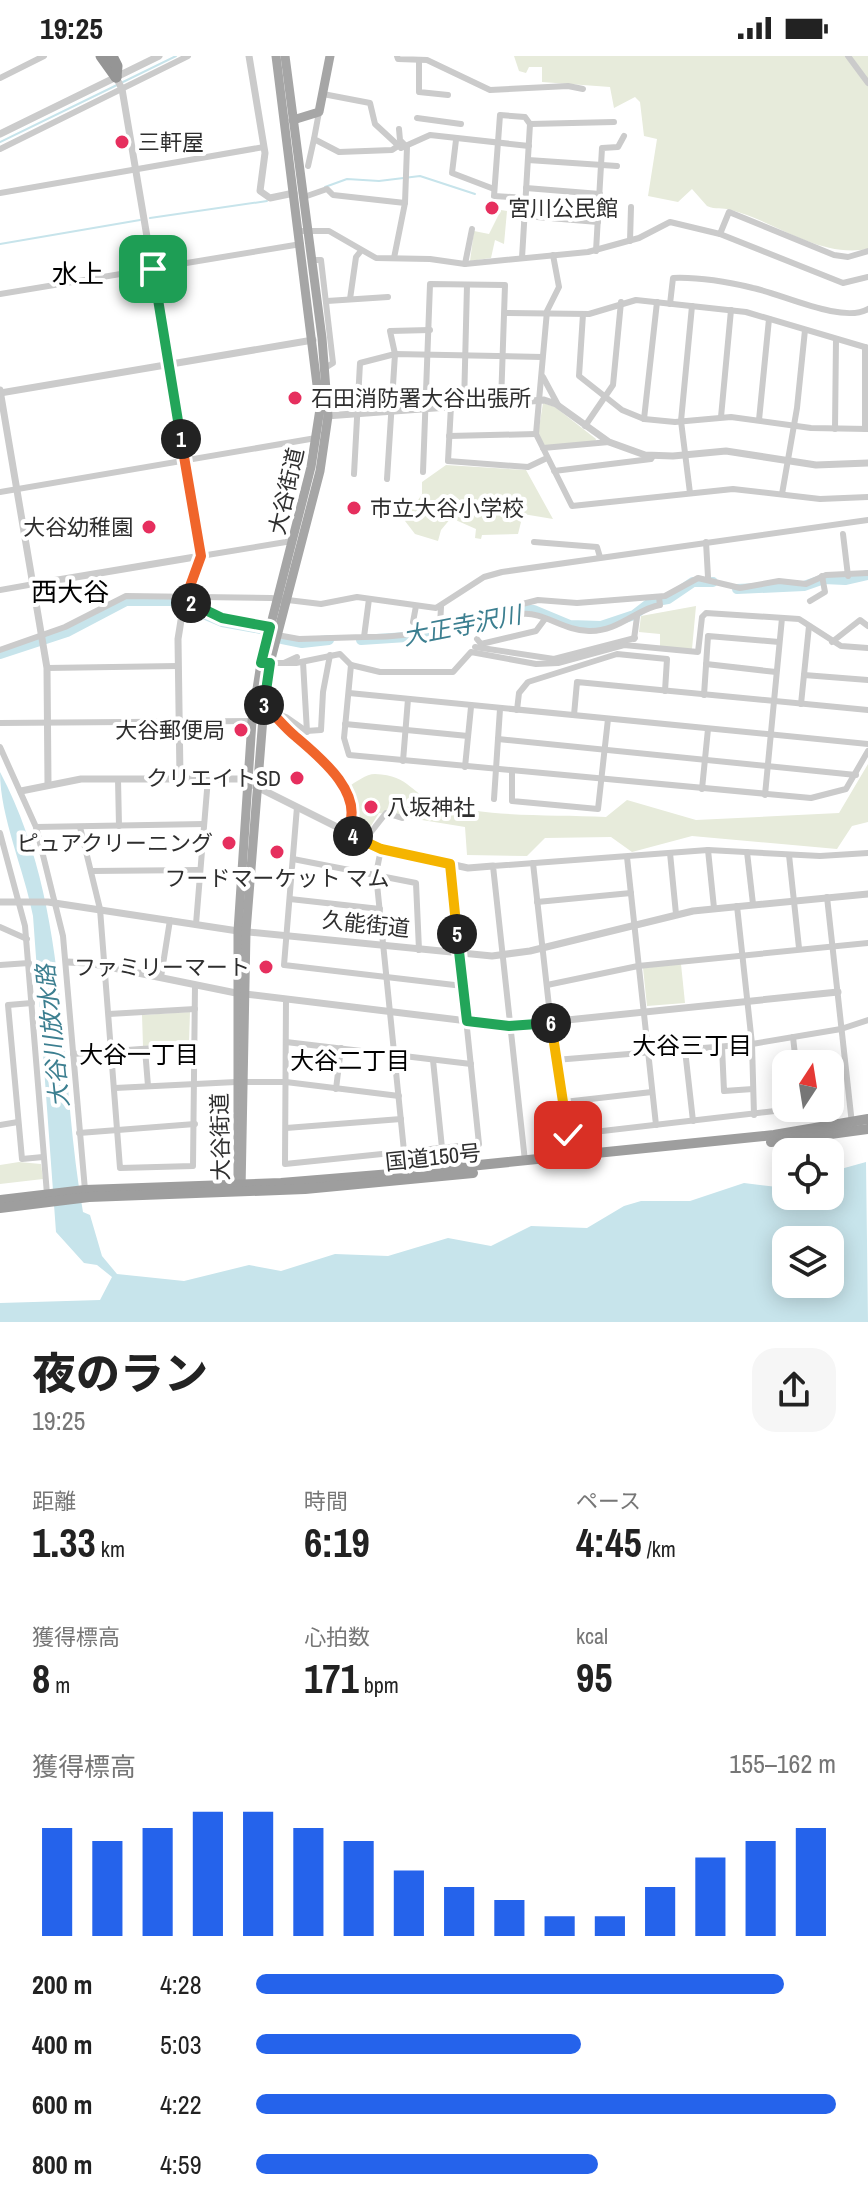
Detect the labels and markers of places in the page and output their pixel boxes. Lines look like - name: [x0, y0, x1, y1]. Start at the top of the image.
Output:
- place label: 三軒屋: [138, 127, 204, 157]
- marker: 三軒屋: [113, 133, 131, 151]
- place label: 宮川公民館: [508, 193, 618, 223]
- marker: 宮川公民館: [483, 199, 501, 217]
- pin: [119, 235, 187, 303]
- place label: 石田消防署大谷出張所: [311, 383, 531, 413]
- marker: 石田消防署大谷出張所: [286, 389, 304, 407]
- pin: 1: [161, 419, 201, 459]
- place label: 市立大谷小学校: [370, 493, 524, 523]
- marker: 市立大谷小学校: [345, 499, 363, 517]
- place label: 大谷幼稚園: [23, 512, 133, 542]
- marker: 大谷幼稚園: [140, 518, 158, 536]
- pin: 2: [171, 583, 211, 623]
- pin: 3: [244, 685, 284, 725]
- place label: 大谷郵便局: [115, 715, 225, 745]
- marker: 大谷郵便局: [232, 721, 250, 739]
- place label: クリエイトSD: [146, 763, 281, 793]
- marker: クリエイトSD: [288, 769, 306, 787]
- place label: 八坂神社: [387, 792, 475, 822]
- marker: 八坂神社: [362, 798, 380, 816]
- pin: 4: [333, 816, 373, 856]
- place label: ピュアクリーニング: [17, 828, 213, 858]
- marker: ピュアクリーニング: [220, 834, 238, 852]
- marker: フードマーケット マム: [268, 843, 286, 861]
- place label: フードマーケット マム: [164, 863, 390, 893]
- pin: 5: [437, 914, 477, 954]
- place label: ファミリーマート: [74, 952, 250, 982]
- marker: ファミリーマート: [257, 958, 275, 976]
- pin: 6: [531, 1003, 571, 1043]
- pin: [534, 1101, 602, 1169]

